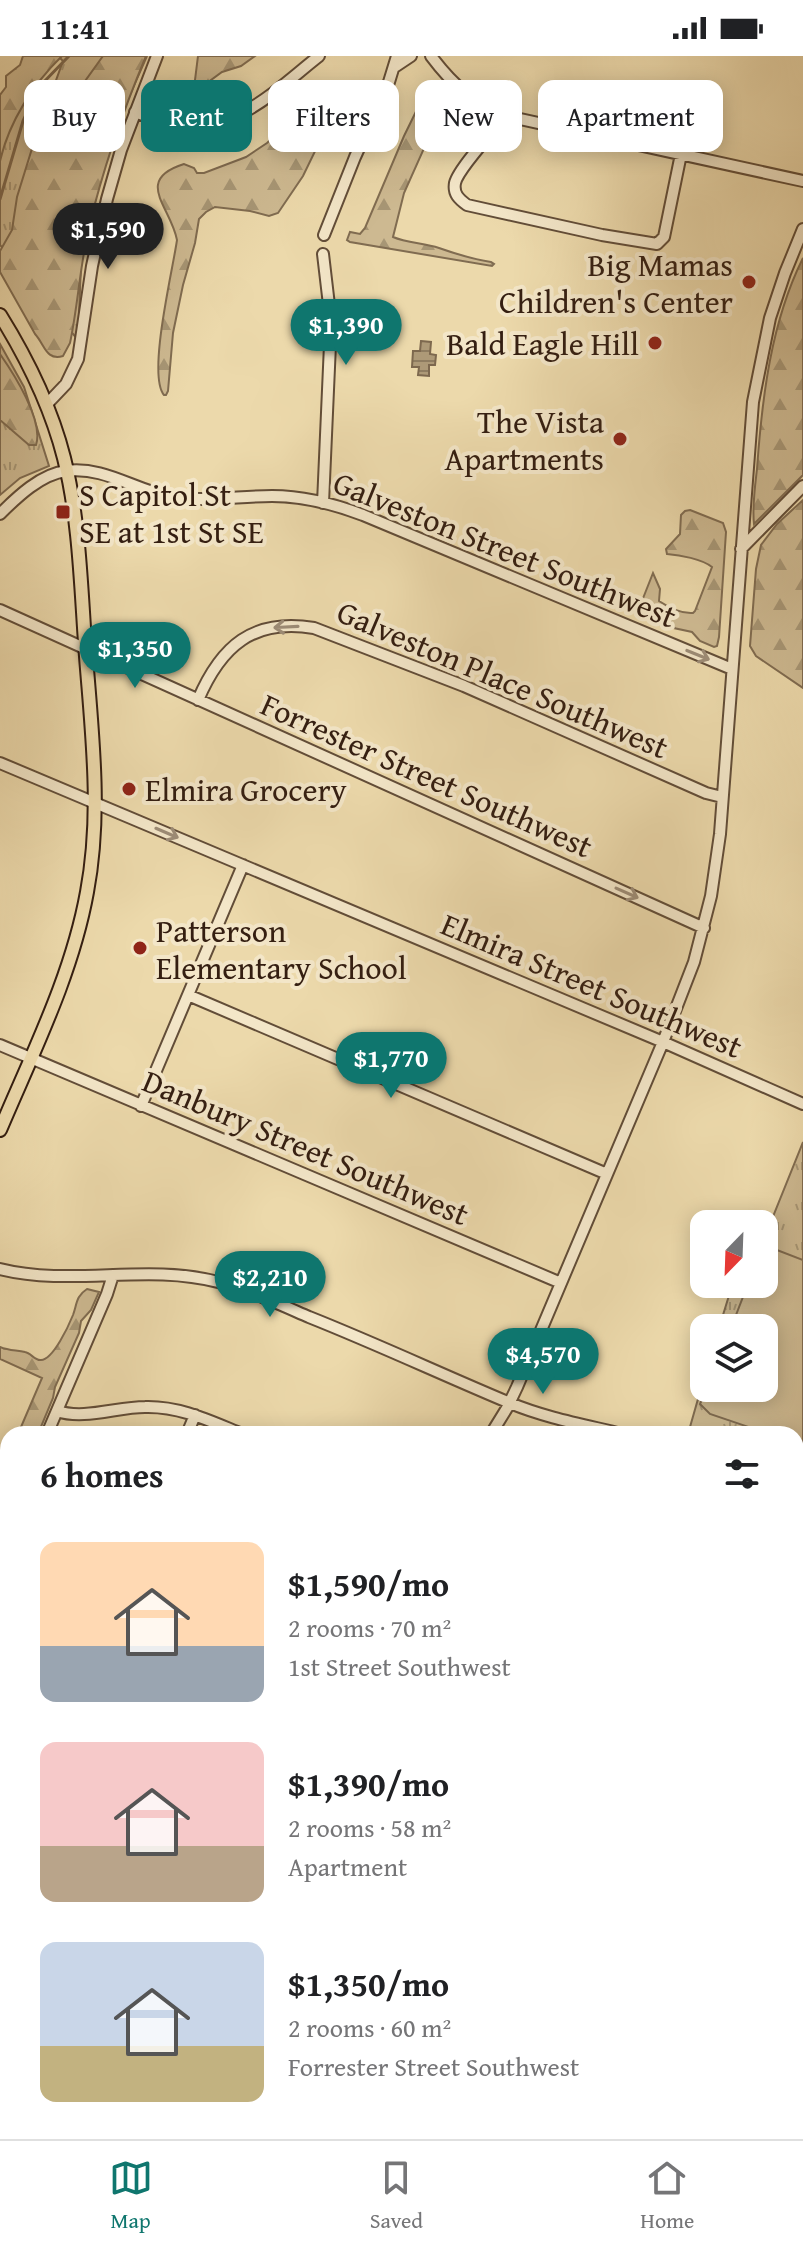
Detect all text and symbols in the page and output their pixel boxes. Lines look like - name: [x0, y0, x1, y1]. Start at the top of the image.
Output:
- text: 11:41: [40, 6, 111, 50]
- chip: Buy: [24, 80, 125, 152]
- chip: Rent: [141, 80, 252, 152]
- chip: Filters: [268, 80, 399, 152]
- chip: New: [415, 80, 522, 152]
- chip: Apartment: [538, 80, 723, 152]
- pin: $1,590: [43, 203, 173, 271]
- text: $1,590: [71, 209, 145, 248]
- place label: Big Mamas Children's Center: [499, 241, 733, 325]
- marker: Big Mamas Children's Center: [740, 273, 758, 291]
- pin: $1,390: [281, 299, 411, 367]
- text: $1,390: [309, 305, 383, 344]
- place label: Bald Eagle Hill: [446, 320, 639, 367]
- marker: Bald Eagle Hill: [646, 334, 664, 352]
- place label: The Vista Apartments: [445, 398, 604, 482]
- marker: The Vista Apartments: [611, 430, 629, 448]
- street label: Galveston Street Southwest: [326, 459, 684, 639]
- place label: S Capitol St SE at 1st St SE: [79, 471, 264, 555]
- marker: S Capitol St SE at 1st St SE: [54, 503, 72, 521]
- street label: Galveston Place Southwest: [330, 588, 676, 770]
- one-way arrow: [273, 619, 300, 634]
- pin: $1,350: [70, 622, 200, 690]
- text: $1,350: [98, 628, 172, 667]
- one-way arrow: [685, 648, 710, 663]
- street label: Forrester Street Southwest: [254, 681, 600, 869]
- place label: Elmira Grocery: [145, 766, 347, 813]
- marker: Elmira Grocery: [120, 780, 138, 798]
- one-way arrow: [154, 827, 179, 842]
- one-way arrow: [614, 886, 638, 901]
- street label: Elmira Street Southwest: [434, 900, 750, 1070]
- place label: Patterson Elementary School: [156, 907, 407, 991]
- marker: Patterson Elementary School: [131, 939, 149, 957]
- pin: $1,770: [326, 1032, 456, 1100]
- text: $1,770: [354, 1038, 428, 1077]
- street label: Danbury Street Southwest: [136, 1057, 476, 1237]
- north arrow: [690, 1210, 778, 1298]
- map controls: [690, 1210, 778, 1402]
- pin: $2,210: [205, 1251, 335, 1319]
- text: $2,210: [233, 1257, 307, 1296]
- button: layers: [690, 1314, 778, 1402]
- pin: $4,570: [478, 1328, 608, 1396]
- text: $4,570: [506, 1334, 580, 1373]
- text: 6 homes: [40, 1450, 164, 1499]
- icon: filters: [720, 1452, 764, 1496]
- text: $1,590/mo: [288, 1559, 449, 1608]
- icon: home: [104, 1574, 200, 1670]
- text: 2 rooms · 70 m²: [288, 1608, 451, 1647]
- text: 1st Street Southwest: [288, 1647, 511, 1686]
- text: $1,390/mo: [288, 1759, 449, 1808]
- icon: home: [104, 1774, 200, 1870]
- text: 2 rooms · 58 m²: [288, 1808, 451, 1847]
- text: Apartment: [288, 1847, 407, 1886]
- text: $1,350/mo: [288, 1959, 449, 2008]
- icon: home: [104, 1974, 200, 2070]
- text: 2 rooms · 60 m²: [288, 2008, 451, 2047]
- text: Forrester Street Southwest: [288, 2047, 579, 2086]
- tab: Map: [109, 2156, 153, 2236]
- tab: Saved: [370, 2156, 423, 2236]
- tab: Home: [640, 2156, 694, 2236]

